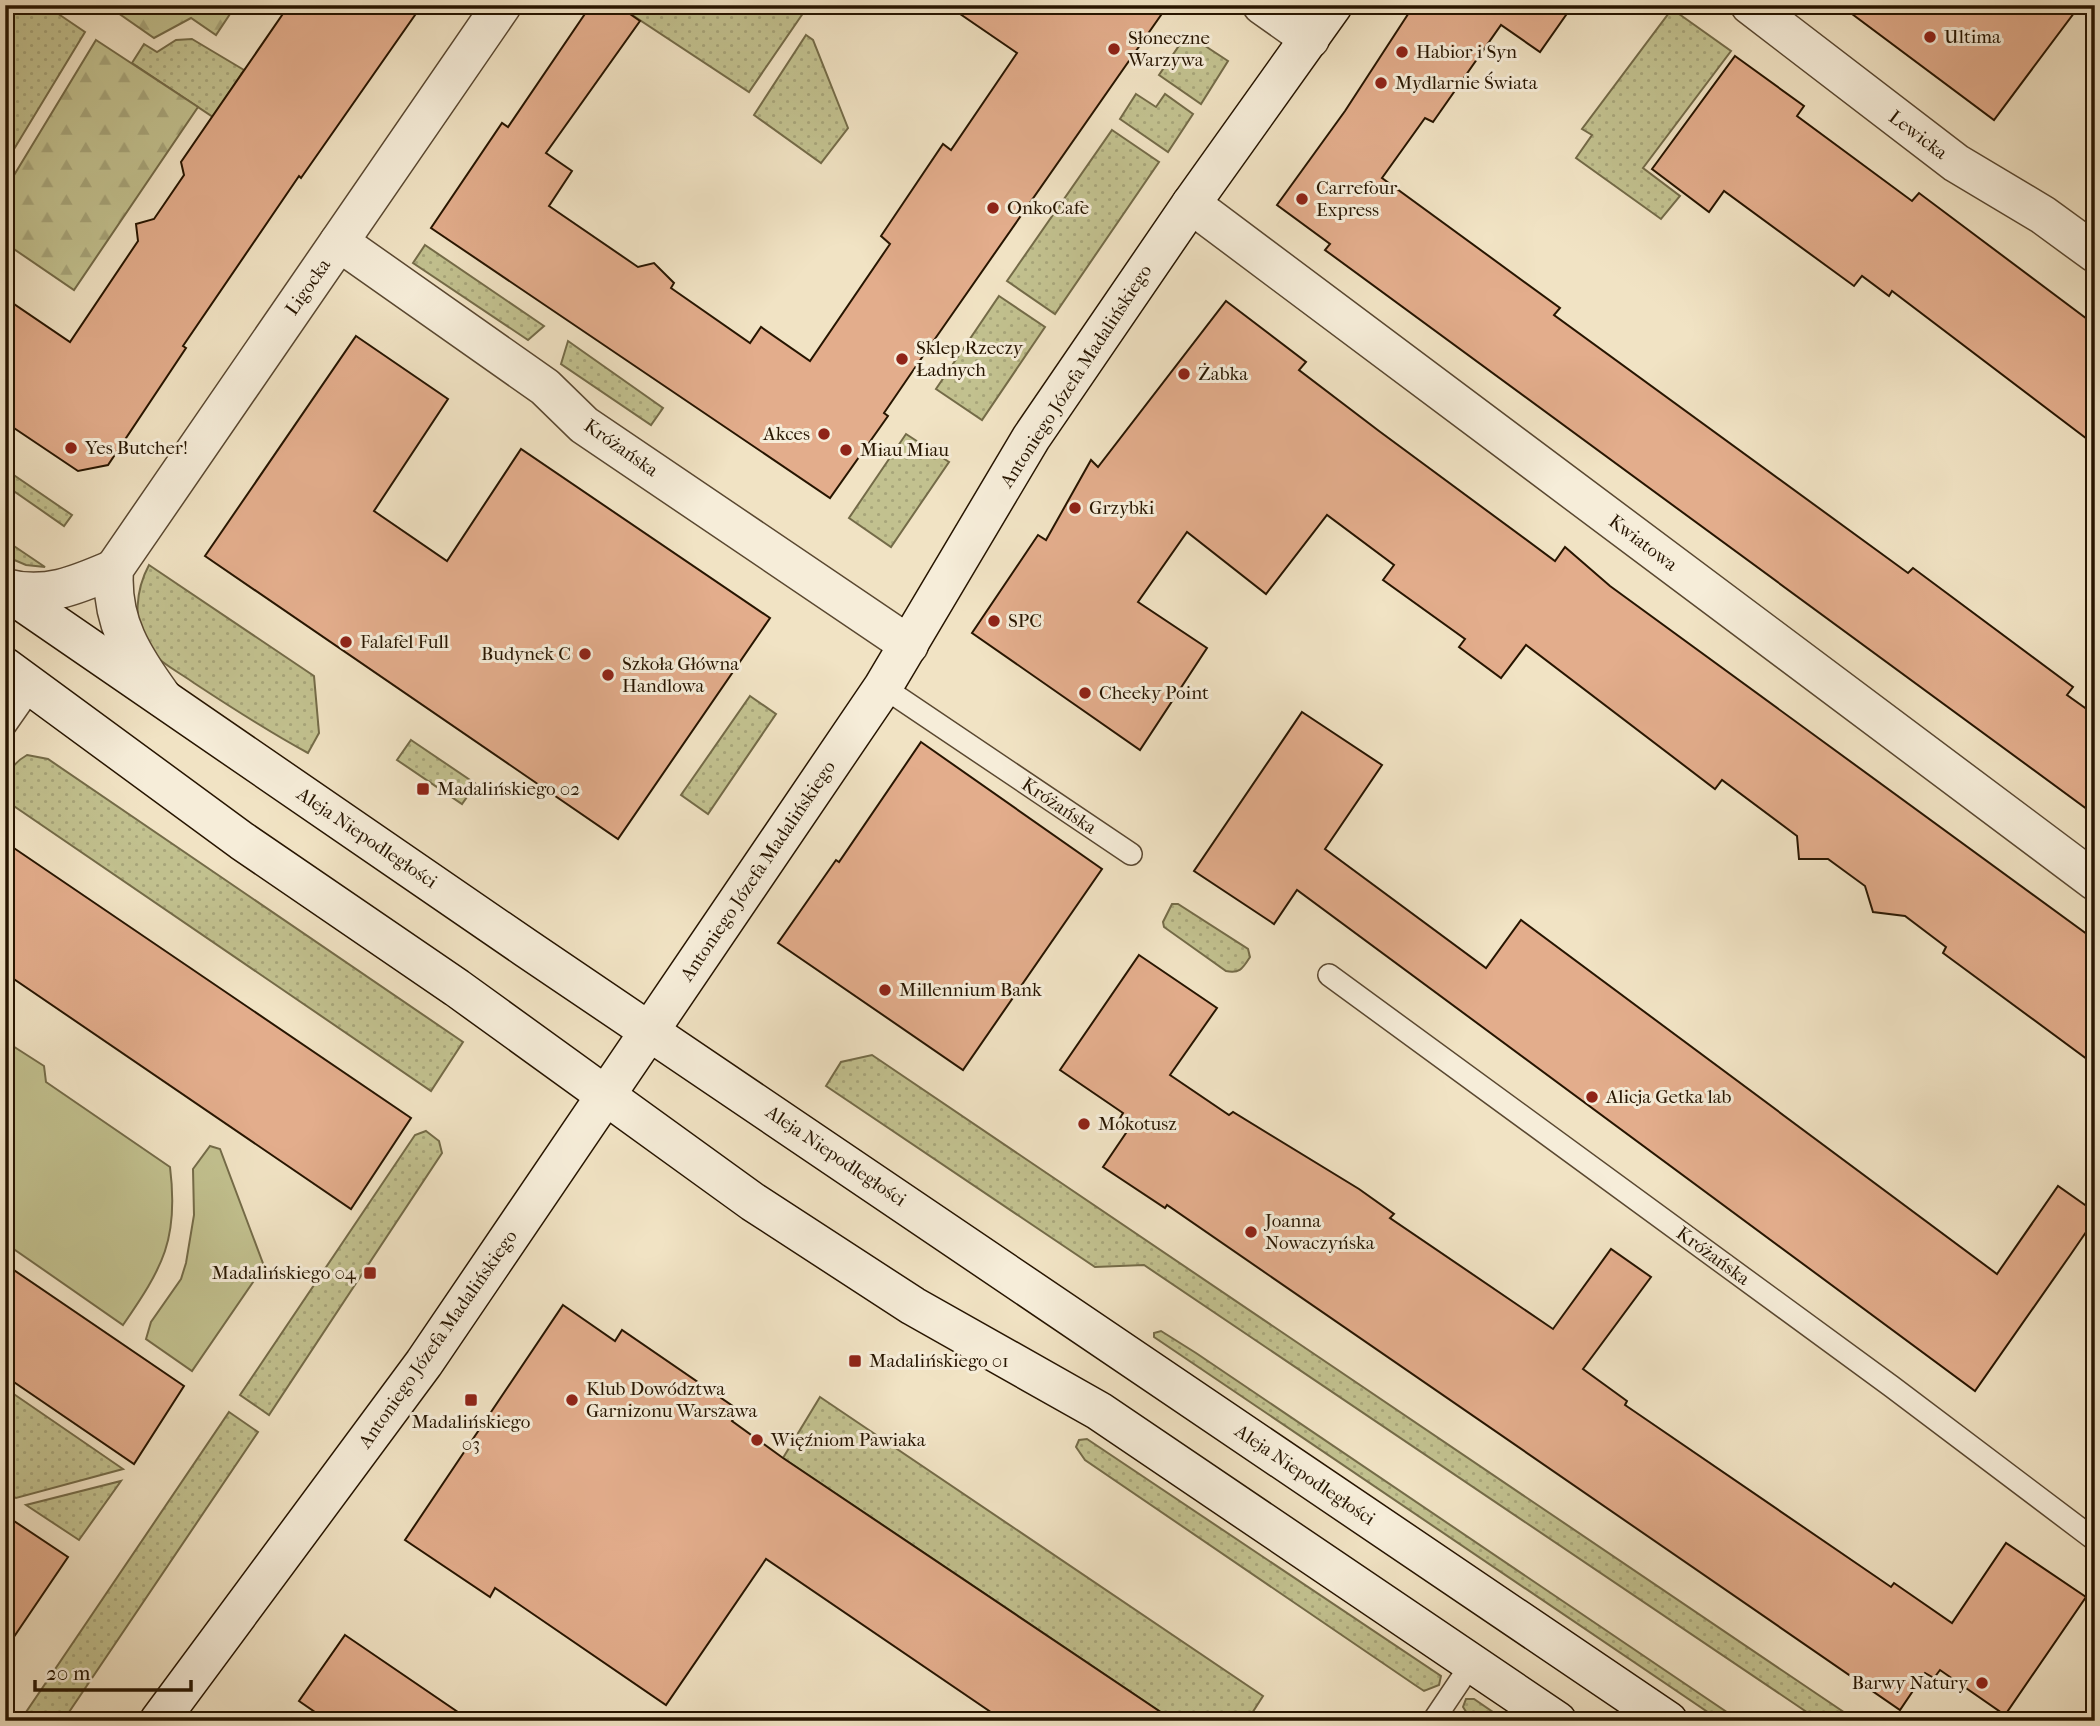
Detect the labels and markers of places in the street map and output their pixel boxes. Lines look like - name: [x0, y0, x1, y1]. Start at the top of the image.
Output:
- place label: Ultima: [1944, 26, 2001, 48]
- place label: Słoneczne Warzywa: [1127, 27, 1210, 71]
- marker: Ultima: [1922, 29, 1938, 45]
- marker: Słoneczne Warzywa: [1106, 41, 1122, 57]
- place label: Habior i Syn: [1416, 41, 1517, 63]
- marker: Habior i Syn: [1394, 44, 1410, 60]
- place label: Mydlarnie Świata: [1395, 71, 1538, 94]
- marker: Mydlarnie Świata: [1373, 75, 1389, 91]
- place label: Carrefour Express: [1316, 177, 1398, 221]
- marker: Carrefour Express: [1294, 191, 1310, 207]
- place label: OnkoCafe: [1007, 197, 1089, 219]
- marker: OnkoCafe: [985, 200, 1001, 216]
- place label: Sklep Rzeczy Ładnych: [916, 337, 1024, 381]
- marker: Sklep Rzeczy Ładnych: [894, 351, 910, 367]
- place label: Żabka: [1198, 363, 1248, 385]
- marker: Żabka: [1176, 366, 1192, 382]
- place label: Akces: [762, 423, 810, 445]
- marker: Akces: [816, 426, 832, 442]
- place label: Yes Butcher!: [84, 437, 188, 459]
- place label: Miau Miau: [860, 439, 949, 461]
- marker: Yes Butcher!: [63, 440, 79, 456]
- marker: Miau Miau: [838, 442, 854, 458]
- place label: Grzybki: [1089, 497, 1155, 519]
- marker: Grzybki: [1067, 500, 1083, 516]
- place label: SPC: [1008, 610, 1042, 632]
- marker: SPC: [986, 613, 1002, 629]
- place label: Falafel Full: [360, 631, 449, 653]
- marker: Falafel Full: [338, 634, 354, 650]
- place label: Budynek C: [481, 643, 571, 665]
- marker: Budynek C: [577, 646, 593, 662]
- place label: Szkoła Główna Handlowa: [622, 653, 739, 697]
- marker: Szkoła Główna Handlowa: [600, 667, 616, 683]
- place label: Cheeky Point: [1099, 682, 1209, 704]
- marker: Cheeky Point: [1077, 685, 1093, 701]
- place label: Madalińskiego 02: [437, 778, 580, 800]
- marker: Madalińskiego 02: [415, 781, 431, 797]
- place label: Millennium Bank: [899, 979, 1042, 1001]
- marker: Millennium Bank: [877, 982, 893, 998]
- place label: Alicja Getka lab: [1605, 1086, 1731, 1108]
- marker: Alicja Getka lab: [1584, 1089, 1600, 1105]
- place label: Mokotusz: [1098, 1113, 1177, 1135]
- marker: Mokotusz: [1076, 1116, 1092, 1132]
- place label: Joanna Nowaczyńska: [1263, 1210, 1375, 1254]
- marker: Joanna Nowaczyńska: [1243, 1224, 1259, 1240]
- place label: Madalińskiego 04: [212, 1262, 357, 1284]
- marker: Madalińskiego 04: [362, 1265, 378, 1281]
- place label: Madalińskiego 01: [869, 1350, 1009, 1372]
- marker: Madalińskiego 01: [847, 1353, 863, 1369]
- place label: Klub Dowództwa Garnizonu Warszawa: [586, 1378, 757, 1422]
- marker: Madalińskiego 03: [463, 1392, 479, 1408]
- marker: Klub Dowództwa Garnizonu Warszawa: [564, 1392, 580, 1408]
- place label: Madalińskiego 03: [412, 1411, 531, 1455]
- place label: Więźniom Pawiaka: [770, 1429, 926, 1451]
- marker: Więźniom Pawiaka: [749, 1432, 765, 1448]
- place label: Barwy Natury: [1852, 1672, 1969, 1694]
- marker: Barwy Natury: [1974, 1675, 1990, 1691]

